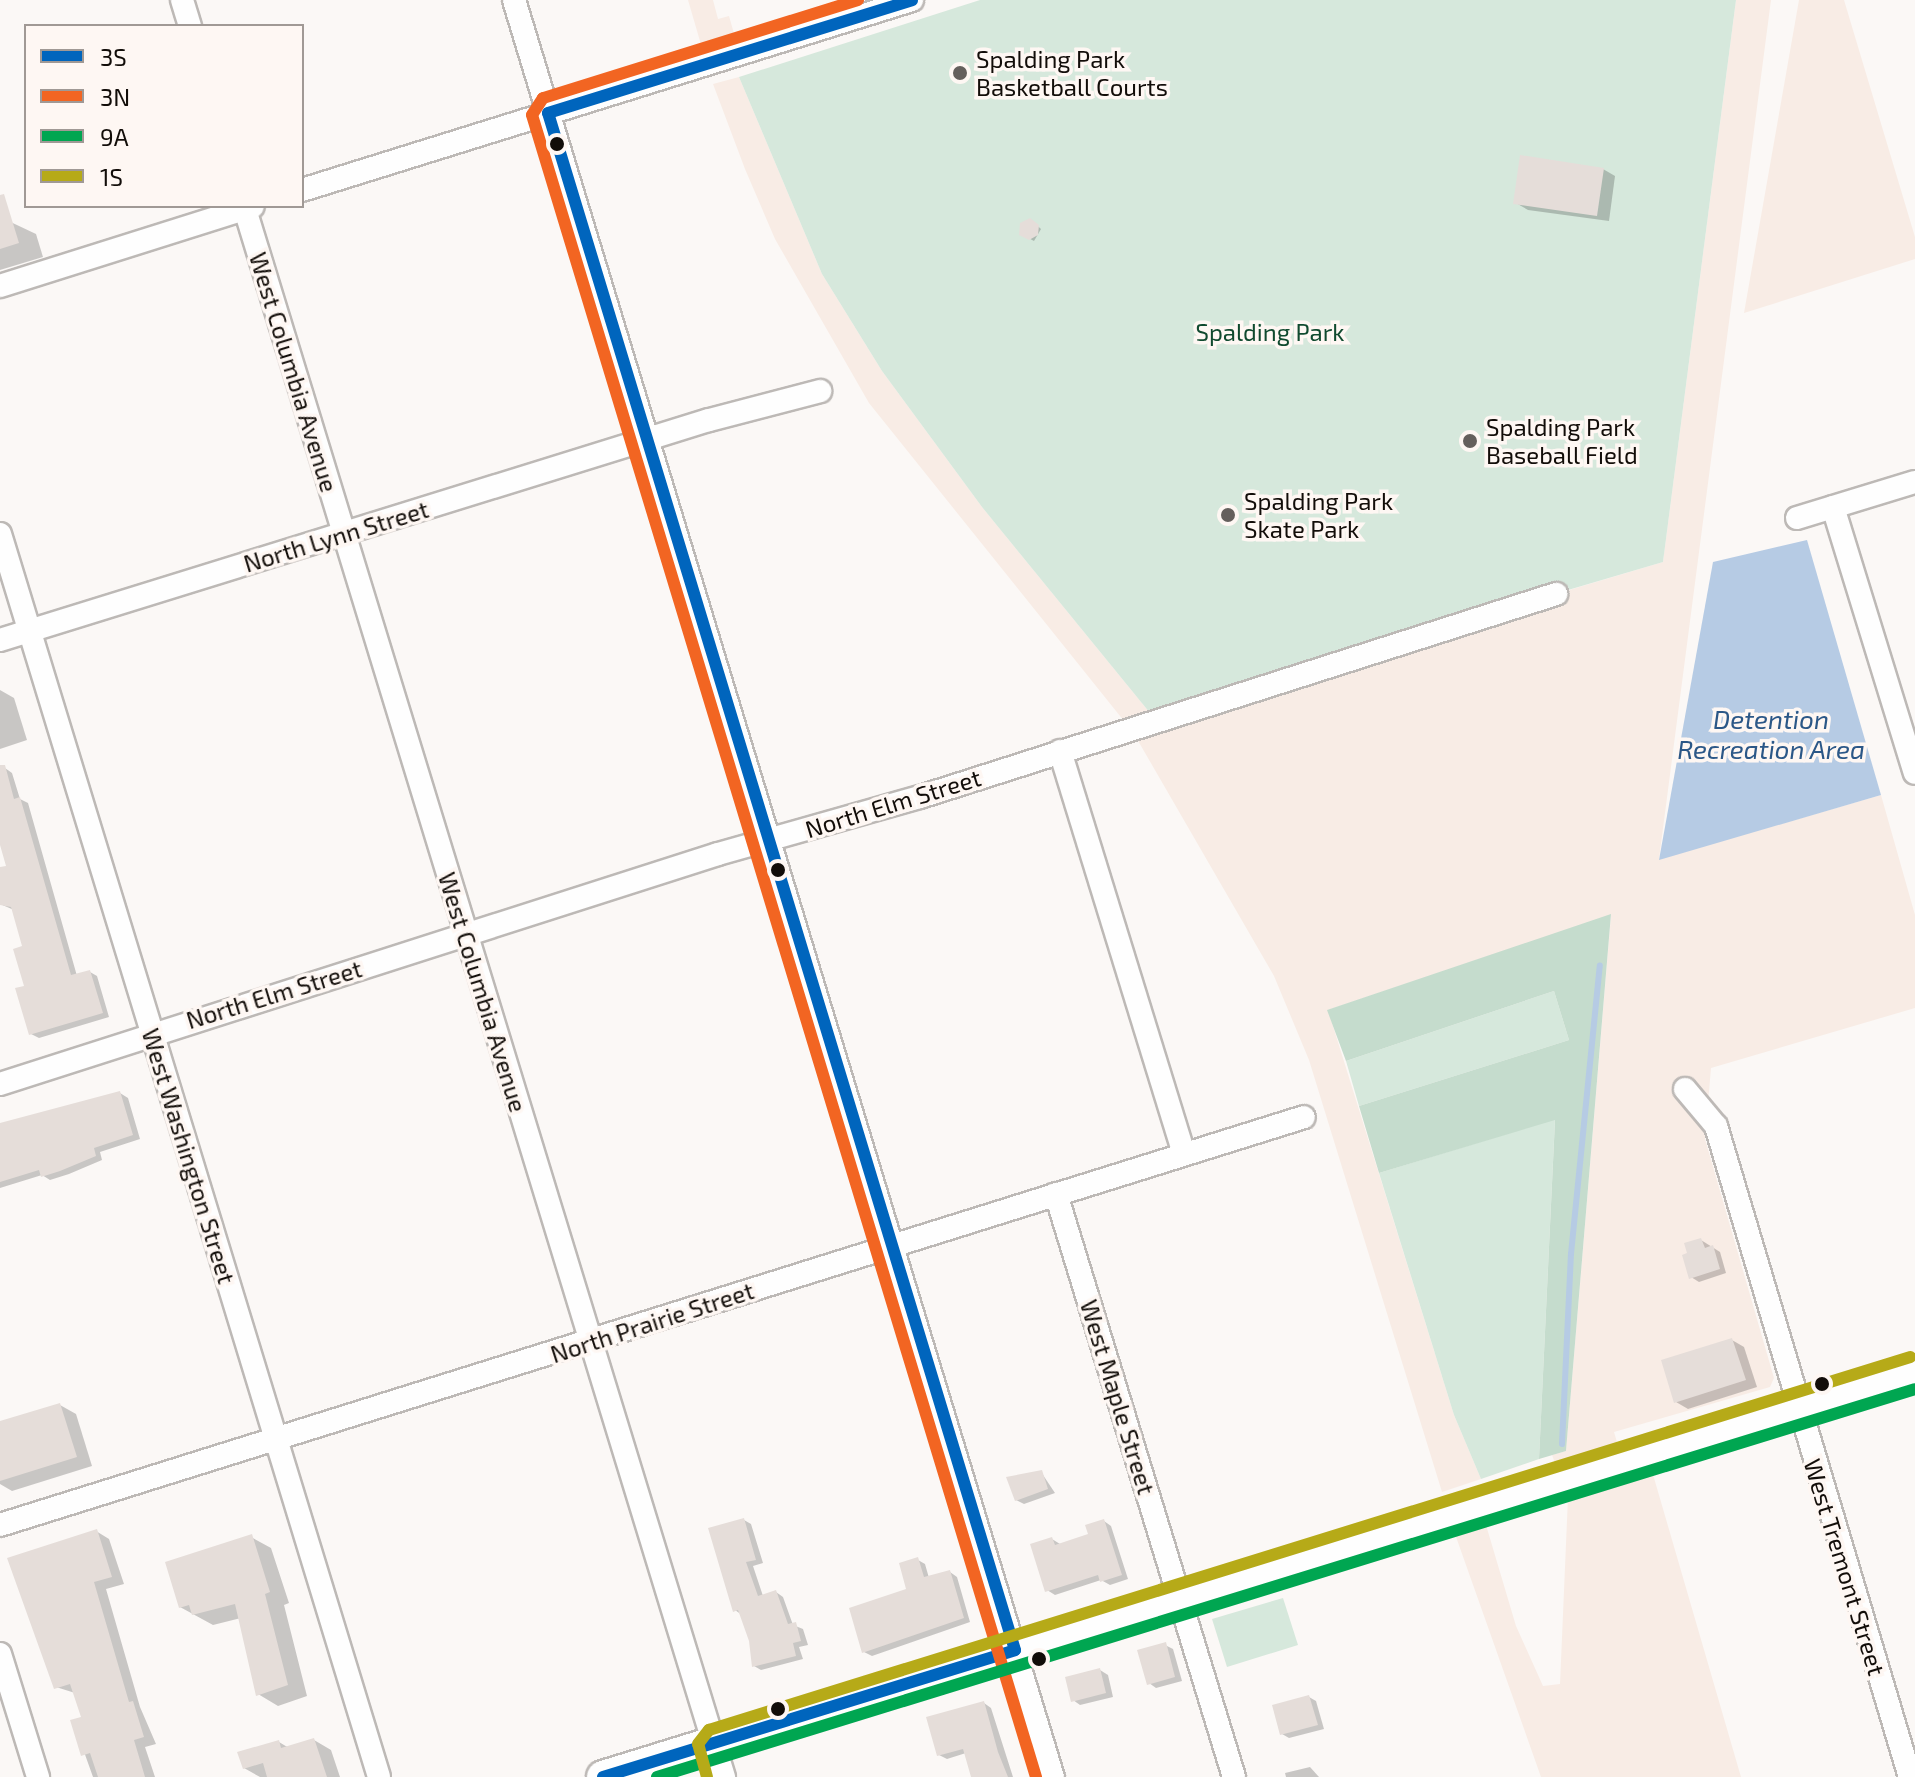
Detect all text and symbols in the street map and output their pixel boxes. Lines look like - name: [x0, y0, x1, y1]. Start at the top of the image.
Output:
- legend: [24, 24, 304, 208]
- text: 3S: [100, 42, 127, 71]
- place label: Spalding Park Basketball Courts: [976, 45, 1169, 101]
- marker: Spalding Park Basketball Courts: [951, 64, 969, 82]
- text: 3N: [100, 82, 130, 111]
- text: 9A: [100, 122, 129, 151]
- unlabelled marker: [549, 136, 565, 152]
- text: 1S: [100, 162, 123, 191]
- street label: West Columbia Avenue: [244, 248, 344, 496]
- park label: Spalding Park: [1195, 318, 1345, 346]
- place label: Spalding Park Baseball Field: [1486, 413, 1638, 469]
- marker: Spalding Park Baseball Field: [1461, 432, 1479, 450]
- place label: Spalding Park Skate Park: [1244, 487, 1393, 543]
- street label: North Lynn Street: [240, 494, 432, 578]
- marker: Spalding Park Skate Park: [1219, 506, 1237, 524]
- water label: Detention Recreation Area: [1677, 703, 1865, 764]
- street label: North Elm Street: [802, 763, 984, 843]
- unlabelled marker: [770, 862, 786, 878]
- street label: West Columbia Avenue: [433, 868, 533, 1116]
- street label: North Elm Street: [183, 954, 365, 1034]
- street label: West Washington Street: [136, 1025, 242, 1287]
- street label: North Prairie Street: [547, 1276, 757, 1368]
- street label: West Maple Street: [1075, 1296, 1161, 1498]
- unlabelled marker: [1814, 1376, 1830, 1392]
- street label: West Tremont Street: [1798, 1455, 1892, 1679]
- unlabelled marker: [1031, 1651, 1047, 1667]
- unlabelled marker: [770, 1701, 786, 1717]

